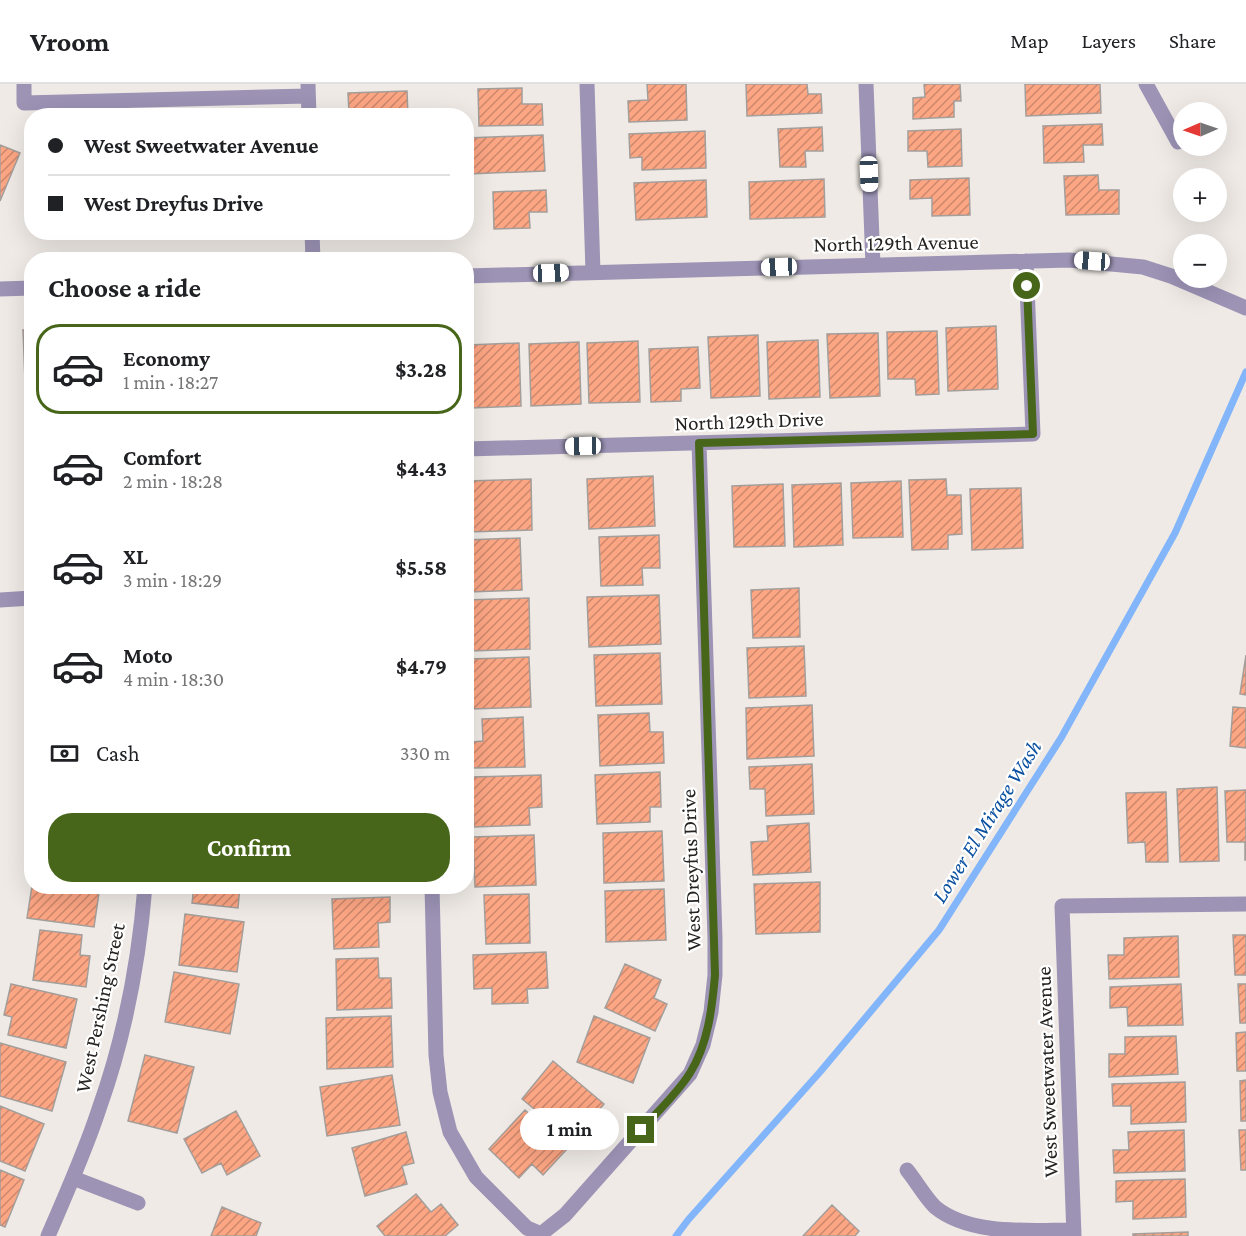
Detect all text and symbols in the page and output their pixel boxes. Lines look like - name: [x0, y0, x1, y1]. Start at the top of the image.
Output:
- text: Vroom: [30, 26, 110, 57]
- text: Map: [1010, 29, 1049, 53]
- text: Layers: [1082, 29, 1136, 53]
- text: Share: [1169, 29, 1216, 53]
- north arrow: [1173, 102, 1227, 156]
- map controls: [1173, 102, 1227, 288]
- text: West Sweetwater Avenue: [84, 133, 318, 158]
- car: [859, 156, 879, 192]
- button: +: [1173, 168, 1227, 222]
- text: West Dreyfus Drive: [84, 191, 263, 216]
- street label: North 129th Avenue: [813, 230, 979, 256]
- button: −: [1173, 234, 1227, 288]
- car: [1073, 251, 1111, 271]
- car: [761, 257, 797, 277]
- car: [533, 263, 569, 283]
- route start: [1013, 272, 1040, 299]
- text: Choose a ride: [48, 273, 201, 303]
- icon: car: [51, 342, 105, 396]
- text: Economy: [123, 346, 210, 371]
- text: $3.28: [395, 357, 447, 382]
- text: 1 min · 18:27: [123, 371, 218, 393]
- street label: North 129th Drive: [674, 406, 824, 436]
- car: [565, 437, 601, 455]
- icon: car: [51, 441, 105, 495]
- text: Comfort: [123, 445, 201, 470]
- text: $4.43: [396, 456, 447, 481]
- text: 2 min · 18:28: [123, 470, 223, 492]
- icon: car: [51, 540, 105, 594]
- text: XL: [123, 544, 148, 569]
- text: $5.58: [396, 555, 447, 580]
- text: 3 min · 18:29: [123, 569, 222, 591]
- icon: car: [51, 639, 105, 693]
- text: Moto: [123, 643, 173, 668]
- text: $4.79: [396, 654, 447, 679]
- text: 4 min · 18:30: [123, 668, 224, 690]
- water label: Lower El Mirage Wash: [926, 735, 1047, 907]
- icon: cash: [48, 737, 81, 770]
- text: Cash: [96, 741, 140, 766]
- text: 330 m: [400, 742, 450, 764]
- street label: West Dreyfus Drive: [676, 789, 706, 951]
- button: Confirm: [48, 813, 450, 882]
- street label: West Pershing Street: [70, 920, 130, 1095]
- street label: West Sweetwater Avenue: [1031, 966, 1063, 1178]
- callout: 1 min: [521, 1109, 620, 1151]
- route end: [627, 1116, 654, 1143]
- text: 1 min: [547, 1118, 592, 1140]

